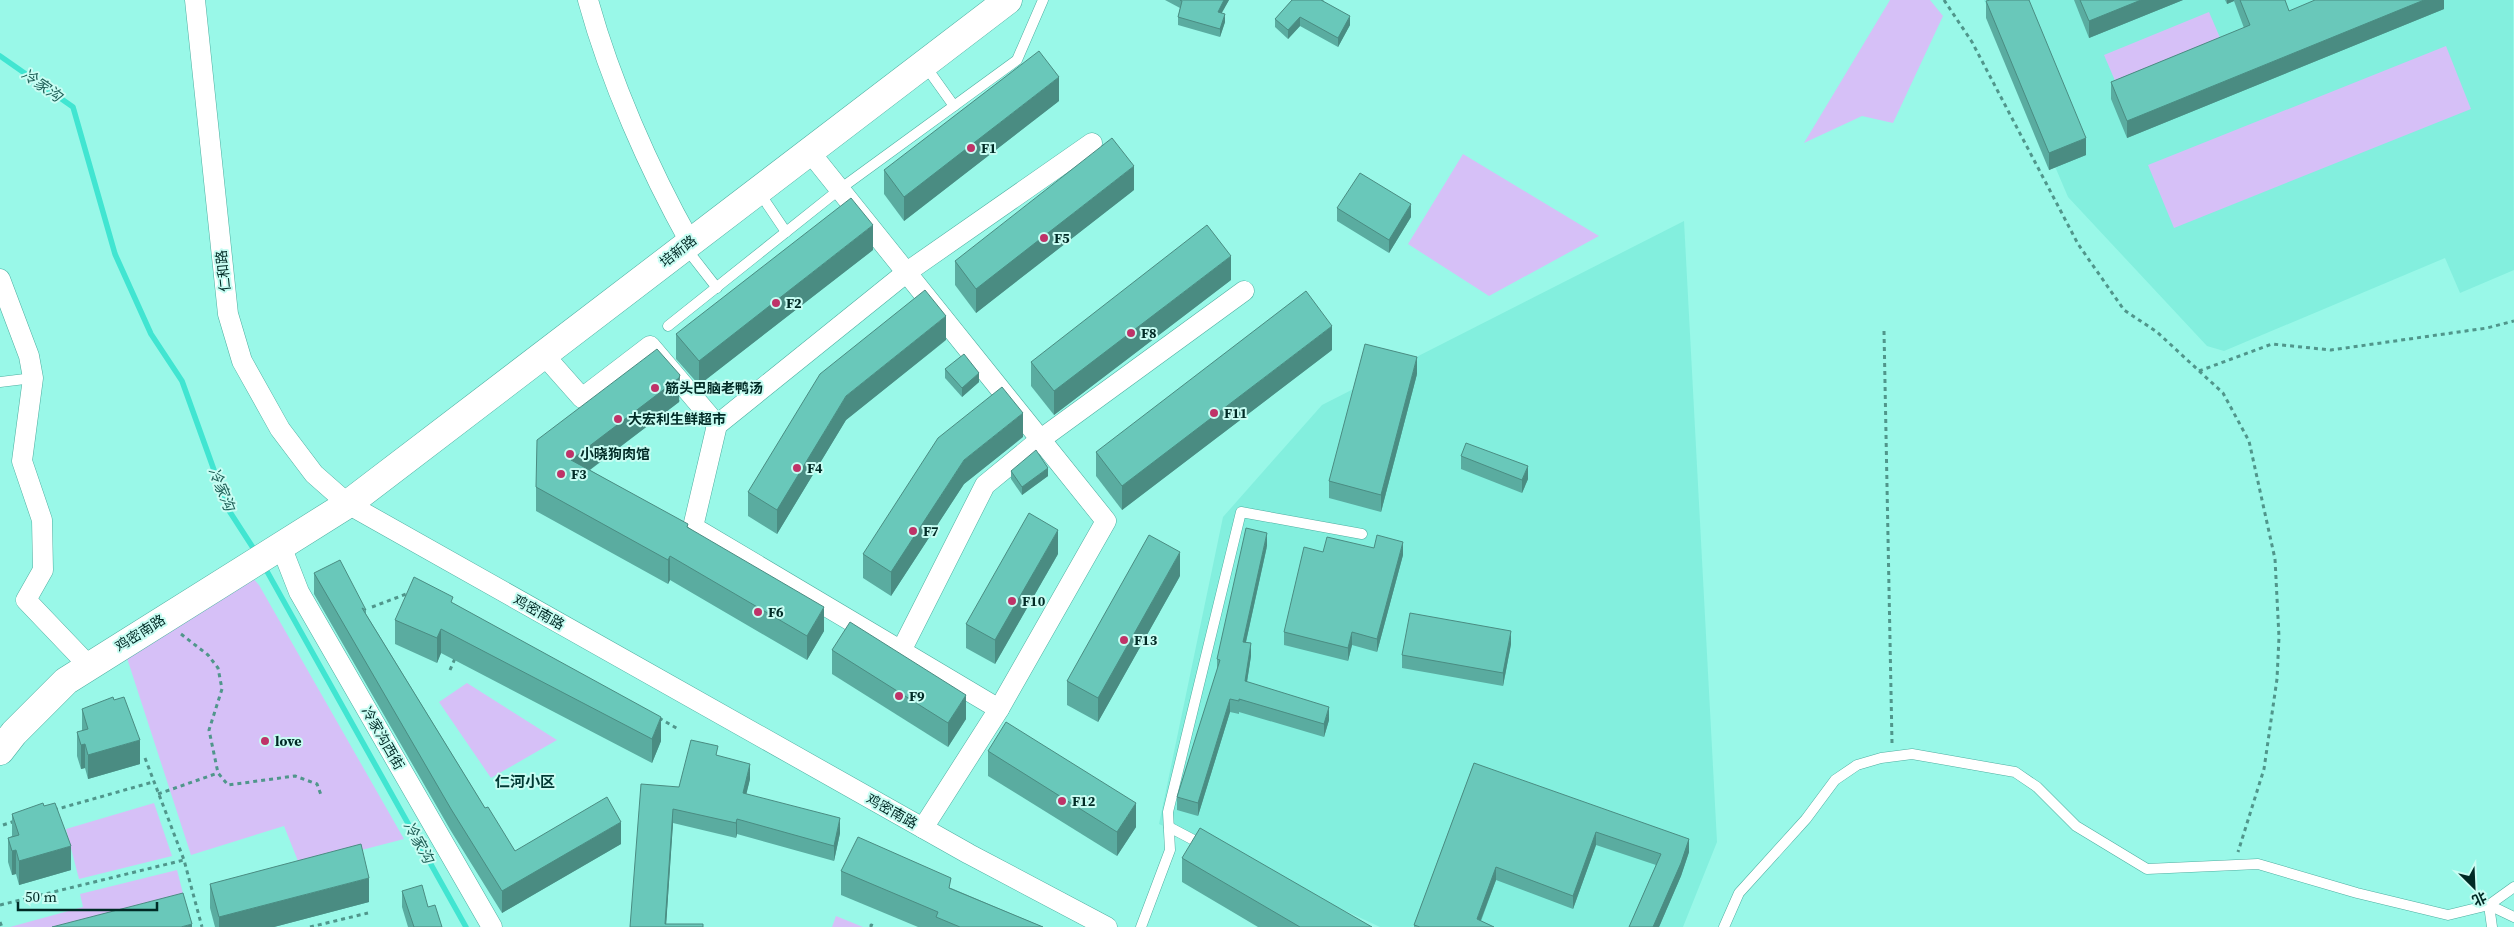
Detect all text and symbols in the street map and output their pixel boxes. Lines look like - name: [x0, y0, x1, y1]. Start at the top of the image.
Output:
- water label: 冷家沟: [18, 63, 68, 108]
- place label: F1: [981, 138, 997, 158]
- marker: F1: [965, 142, 977, 154]
- place label: F5: [1054, 228, 1070, 248]
- street label: 培新路: [655, 230, 701, 272]
- marker: F5: [1038, 232, 1050, 244]
- street label: 仁和路: [211, 249, 235, 293]
- place label: F2: [786, 293, 802, 313]
- marker: F2: [770, 297, 782, 309]
- place label: F8: [1141, 323, 1157, 343]
- marker: F8: [1125, 327, 1137, 339]
- place label: 筋头巴脑老鸭汤: [665, 378, 763, 398]
- marker: 筋头巴脑老鸭汤: [649, 382, 661, 394]
- place label: F11: [1224, 403, 1247, 423]
- marker: F11: [1208, 407, 1220, 419]
- place label: 大宏利生鲜超市: [628, 409, 726, 429]
- marker: 大宏利生鲜超市: [612, 413, 624, 425]
- place label: 小晓狗肉馆: [580, 444, 650, 464]
- marker: 小晓狗肉馆: [564, 448, 576, 460]
- place label: F4: [807, 458, 823, 478]
- marker: F4: [791, 462, 803, 474]
- water label: 冷家沟: [204, 464, 241, 516]
- place label: F3: [571, 464, 587, 484]
- marker: F3: [555, 468, 567, 480]
- place label: F7: [923, 521, 939, 541]
- marker: F7: [907, 525, 919, 537]
- street label: 鸡密南路: [510, 590, 568, 634]
- place label: F10: [1022, 591, 1046, 611]
- marker: F10: [1006, 595, 1018, 607]
- place label: F6: [768, 602, 784, 622]
- marker: F6: [752, 606, 764, 618]
- street label: 鸡密南路: [111, 610, 169, 656]
- place label: F13: [1134, 630, 1158, 650]
- marker: F13: [1118, 634, 1130, 646]
- place label: F9: [909, 686, 925, 706]
- marker: F9: [893, 690, 905, 702]
- street label: 冷家沟西街: [357, 703, 409, 773]
- place label: love: [275, 731, 302, 751]
- marker: love: [259, 735, 271, 747]
- district label: 仁河小区: [495, 771, 555, 792]
- street label: 鸡密南路: [863, 789, 921, 833]
- place label: F12: [1072, 791, 1096, 811]
- marker: F12: [1056, 795, 1068, 807]
- water label: 冷家沟: [399, 817, 440, 869]
- north arrow: [2449, 862, 2499, 912]
- scale bar: [18, 880, 156, 912]
- text: 50 m: [25, 886, 57, 907]
- text: 北: [2469, 887, 2490, 911]

